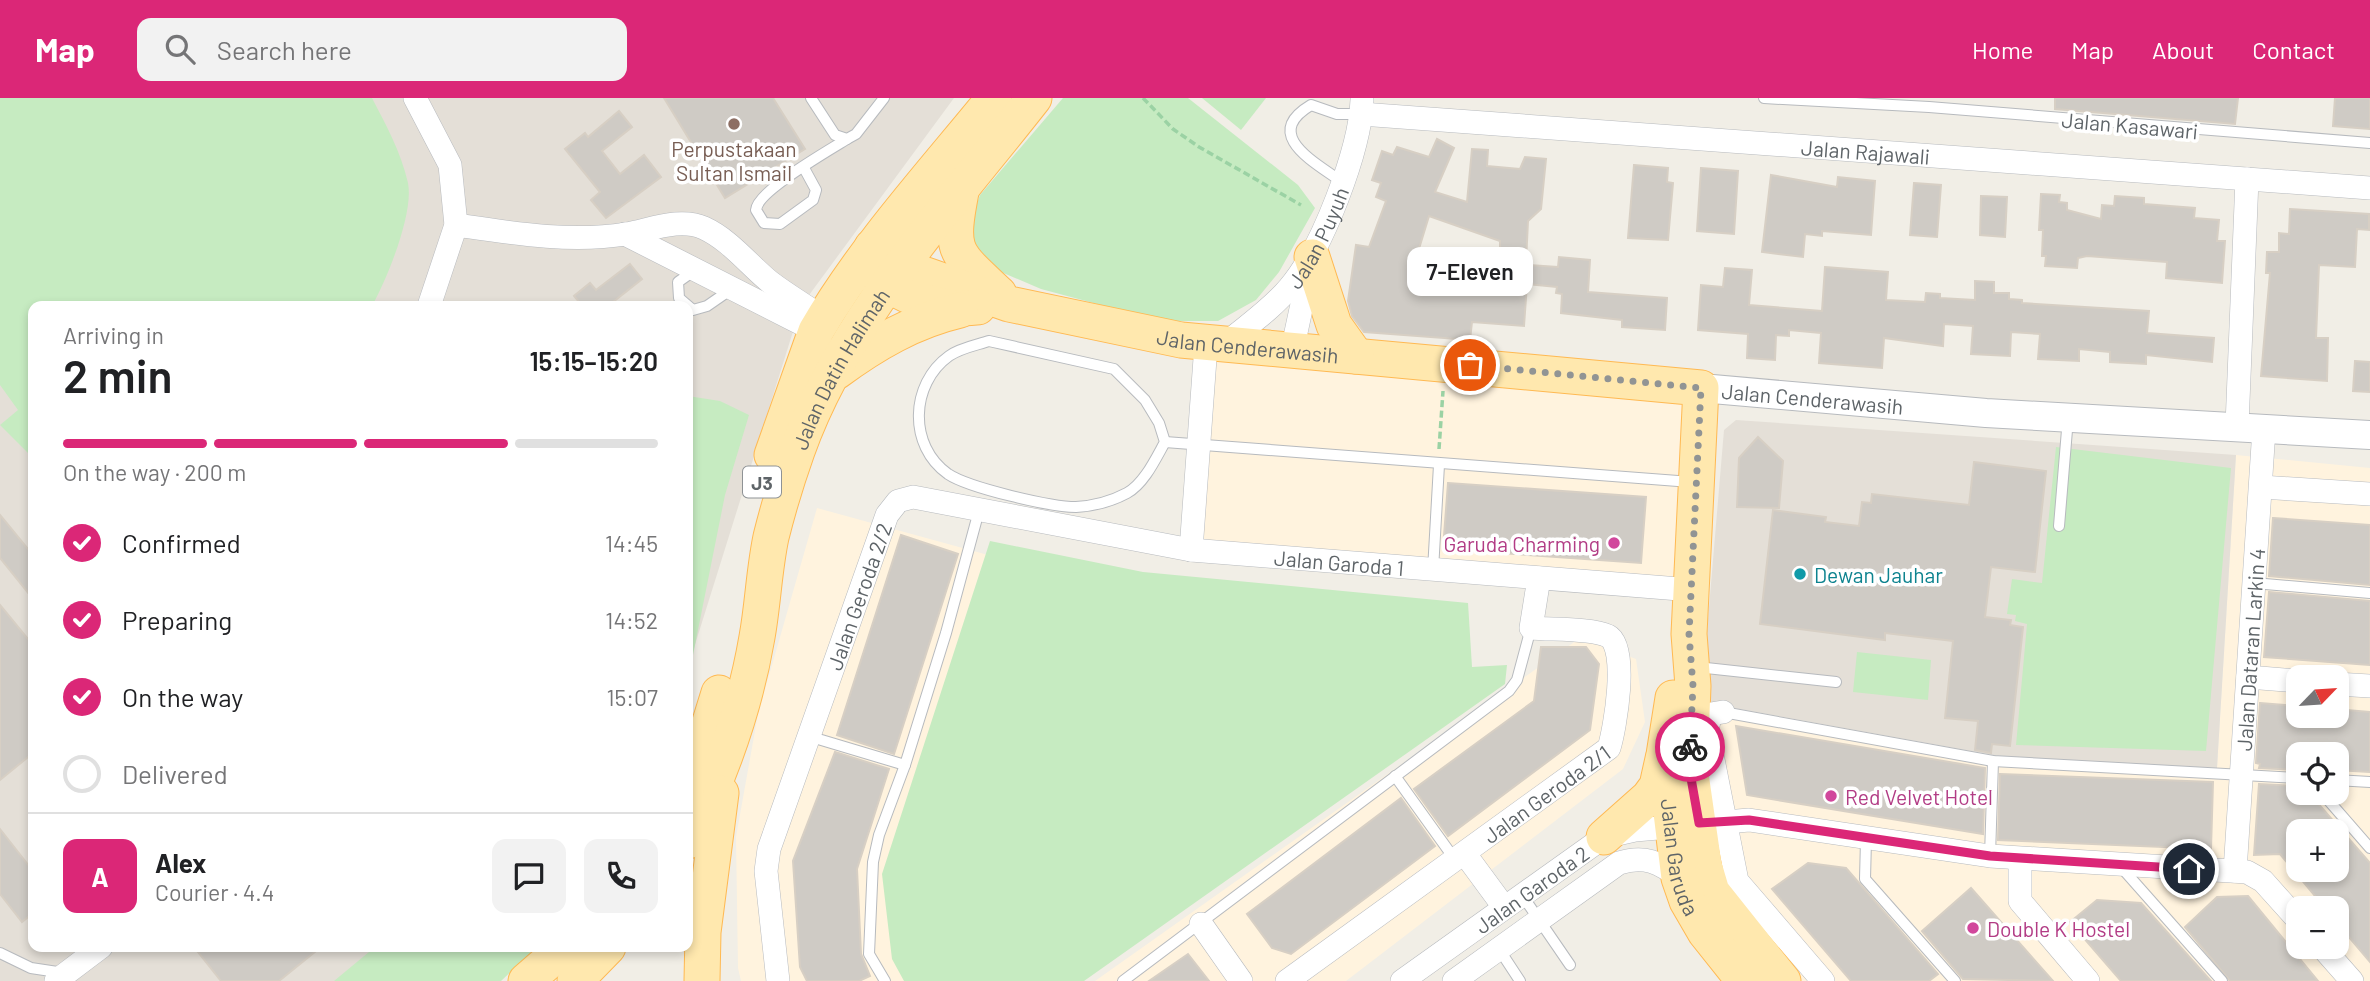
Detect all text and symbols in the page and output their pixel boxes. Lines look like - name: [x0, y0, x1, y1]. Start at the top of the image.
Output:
- search box: [137, 18, 627, 81]
- text: Map: [35, 29, 95, 69]
- icon: search: [161, 30, 199, 68]
- text: Search here: [217, 34, 352, 65]
- text: Home: [1972, 35, 2033, 64]
- text: Map: [2071, 35, 2114, 64]
- text: About: [2152, 35, 2214, 64]
- text: Contact: [2252, 35, 2335, 64]
- street label: Jalan Kasawari: [2061, 107, 2199, 143]
- marker: Perpustakaan Sultan Ismail: [726, 116, 742, 132]
- street label: Jalan Rajawali: [1800, 134, 1931, 168]
- place label: Perpustakaan Sultan Ismail: [671, 136, 797, 185]
- street label: Jalan Puyuh: [1281, 183, 1353, 293]
- callout: 7-Eleven: [1407, 246, 1533, 295]
- text: 7-Eleven: [1426, 257, 1514, 285]
- street label: Jalan Datin Halimah: [786, 283, 894, 453]
- text: Arriving in: [63, 321, 164, 349]
- street label: Jalan Cenderawasih: [1155, 323, 1340, 367]
- pin: [1440, 335, 1500, 395]
- text: 15:15–15:20: [529, 345, 658, 376]
- icon: bag: [1451, 346, 1489, 384]
- text: 2 min: [63, 347, 172, 402]
- street label: Jalan Cenderawasih: [1721, 377, 1905, 418]
- text: On the way · 200 m: [63, 458, 246, 486]
- road number: J3: [743, 466, 781, 498]
- street label: Jalan Geroda 2/2: [821, 519, 896, 673]
- icon: check: [63, 524, 101, 562]
- text: Confirmed: [122, 527, 241, 558]
- text: 14:45: [605, 529, 658, 557]
- place label: Garuda Charming: [1444, 531, 1600, 556]
- marker: Garuda Charming: [1606, 535, 1622, 551]
- street label: Jalan Garoda 1: [1273, 544, 1405, 579]
- street label: Jalan Dataran Larkin 4: [2230, 547, 2269, 752]
- place label: Dewan Jauhar: [1814, 562, 1943, 587]
- marker: Dewan Jauhar: [1792, 566, 1808, 582]
- icon: check: [63, 601, 101, 639]
- text: Preparing: [122, 604, 232, 635]
- text: 14:52: [605, 606, 658, 634]
- north arrow: [2286, 665, 2348, 728]
- map controls: [2286, 665, 2349, 959]
- icon: check: [63, 678, 101, 716]
- text: On the way: [122, 681, 243, 712]
- text: 15:07: [606, 683, 658, 711]
- courier: [1655, 712, 1725, 782]
- icon: bike: [1671, 728, 1709, 766]
- street label: Jalan Geroda 2/1: [1478, 739, 1615, 848]
- button: locate: [2286, 742, 2349, 805]
- text: Delivered: [122, 758, 228, 789]
- place label: Red Velvet Hotel: [1845, 784, 1993, 809]
- marker: Red Velvet Hotel: [1823, 788, 1839, 804]
- street label: Jalan Garuda: [1657, 797, 1705, 920]
- button: +: [2286, 819, 2349, 882]
- button: chat: [492, 839, 566, 913]
- button: phone: [584, 839, 658, 913]
- pin: [2159, 839, 2219, 899]
- street label: Jalan Garoda 2: [1470, 840, 1593, 938]
- text: Alex: [155, 847, 206, 878]
- icon: home: [2170, 850, 2208, 888]
- text: A: [91, 861, 109, 892]
- text: Courier · 4.4: [155, 878, 274, 906]
- button: −: [2286, 896, 2349, 959]
- place label: Double K Hostel: [1987, 916, 2130, 941]
- marker: Double K Hostel: [1965, 920, 1981, 936]

